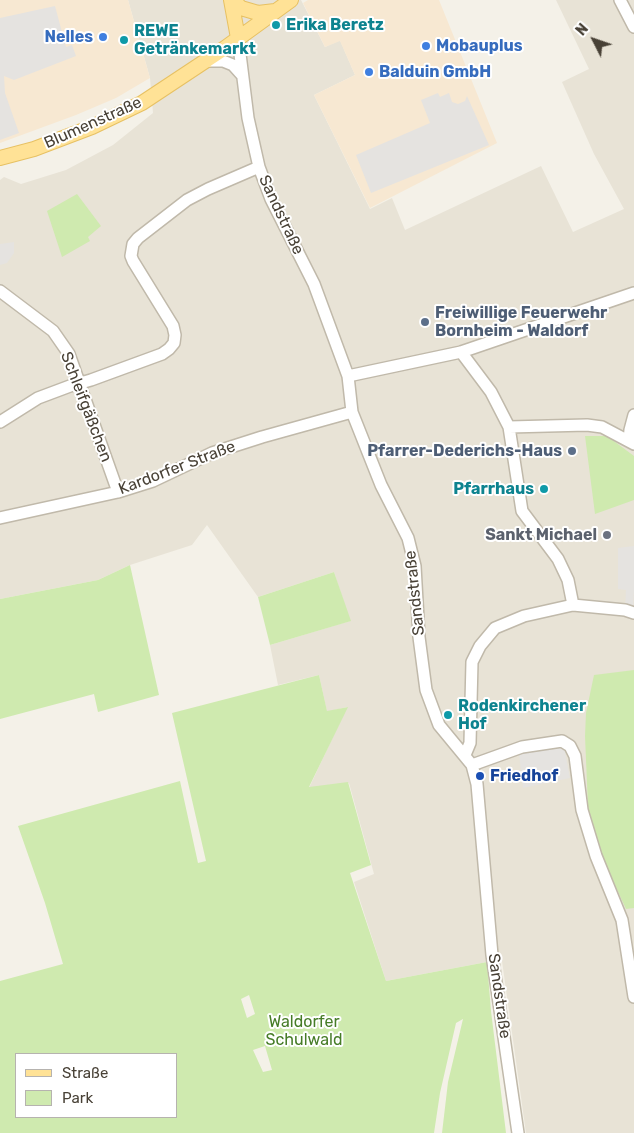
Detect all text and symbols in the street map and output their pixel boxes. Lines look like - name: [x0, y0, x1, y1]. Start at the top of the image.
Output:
- place label: Erika Beretz: [286, 15, 384, 35]
- north arrow: [569, 15, 619, 65]
- marker: Erika Beretz: [270, 19, 282, 31]
- text: N: [573, 20, 592, 39]
- place label: REWE Getränkemarkt: [134, 21, 256, 59]
- place label: Nelles: [44, 27, 93, 47]
- marker: Nelles: [97, 31, 109, 43]
- marker: REWE Getränkemarkt: [118, 34, 130, 46]
- place label: Mobauplus: [436, 36, 523, 56]
- marker: Mobauplus: [420, 40, 432, 52]
- place label: Balduin GmbH: [379, 62, 491, 82]
- marker: Balduin GmbH: [363, 66, 375, 78]
- street label: Blumenstraße: [41, 93, 145, 153]
- street label: Sandstraße: [254, 172, 308, 258]
- place label: Freiwillige Feuerwehr Bornheim - Waldorf: [435, 303, 607, 341]
- marker: Freiwillige Feuerwehr Bornheim - Waldorf: [419, 316, 431, 328]
- street label: Schleifgäßchen: [56, 349, 116, 465]
- street label: Kardorfer Straße: [116, 437, 238, 499]
- place label: Pfarrer-Dederichs-Haus: [367, 441, 562, 461]
- marker: Pfarrer-Dederichs-Haus: [566, 445, 578, 457]
- place label: Pfarrhaus: [453, 479, 534, 499]
- marker: Pfarrhaus: [538, 483, 550, 495]
- place label: Sankt Michael: [485, 525, 597, 545]
- marker: Sankt Michael: [601, 529, 613, 541]
- street label: Sandstraße: [401, 549, 429, 637]
- place label: Rodenkirchener Hof: [458, 696, 586, 734]
- marker: Rodenkirchener Hof: [442, 709, 454, 721]
- place label: Friedhof: [490, 766, 558, 786]
- marker: Friedhof: [474, 770, 486, 782]
- street label: Sandstraße: [484, 952, 514, 1040]
- park label: Waldorfer Schulwald: [266, 1012, 342, 1050]
- legend: [15, 1053, 178, 1118]
- text: Straße: [62, 1064, 108, 1082]
- text: Park: [62, 1089, 93, 1107]

